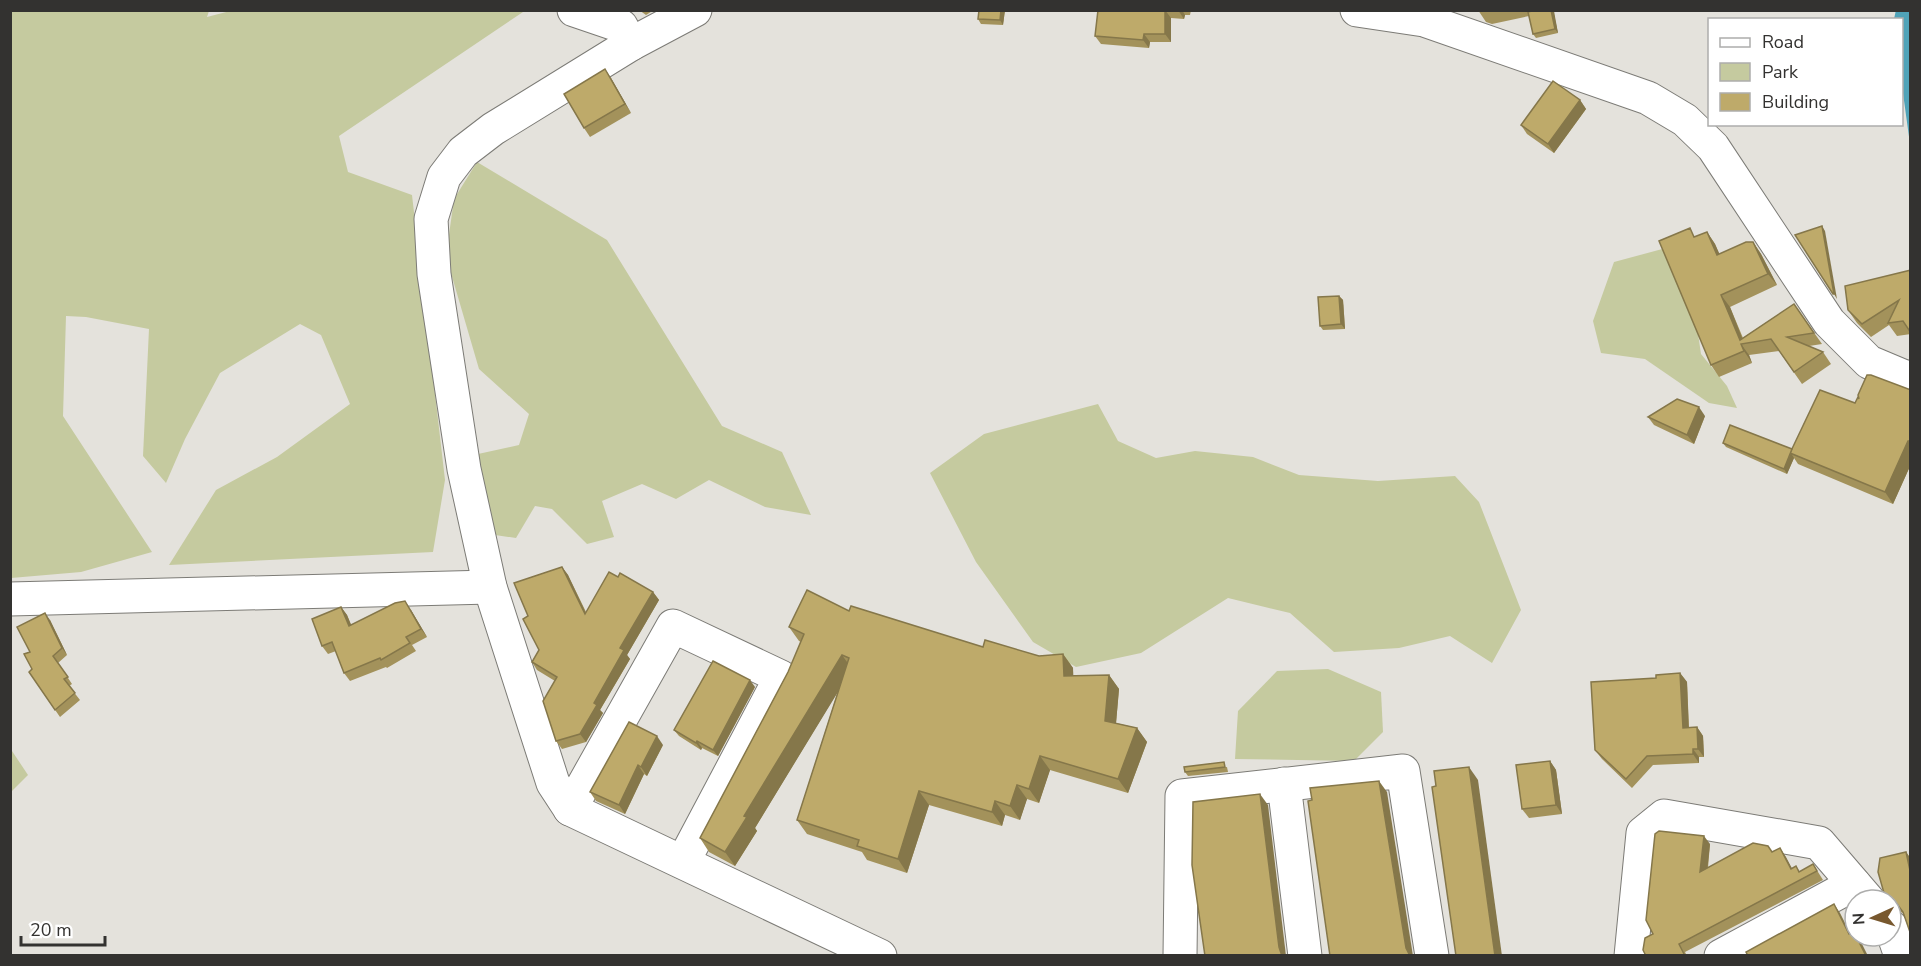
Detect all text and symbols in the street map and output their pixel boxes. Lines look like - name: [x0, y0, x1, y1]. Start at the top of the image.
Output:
- legend: [1708, 18, 1903, 126]
- text: Road: [1762, 30, 1804, 54]
- text: Park: [1762, 60, 1799, 84]
- text: Building: [1762, 90, 1829, 114]
- north arrow: [1843, 888, 1903, 948]
- scale bar: [21, 909, 105, 947]
- text: N: [1848, 912, 1870, 926]
- text: 20 m: [30, 918, 72, 942]

